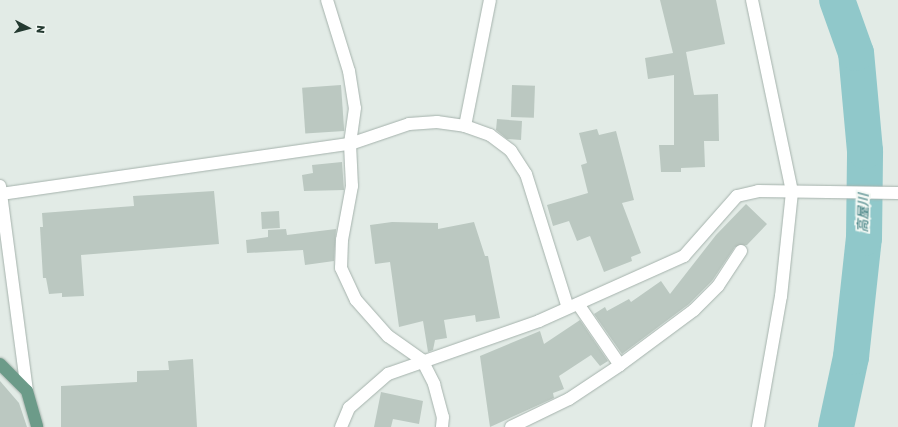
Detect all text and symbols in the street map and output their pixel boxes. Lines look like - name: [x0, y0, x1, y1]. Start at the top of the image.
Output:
- north arrow: [8, 8, 48, 48]
- text: N: [34, 25, 47, 34]
- water label: 高屋川: [856, 193, 872, 233]

